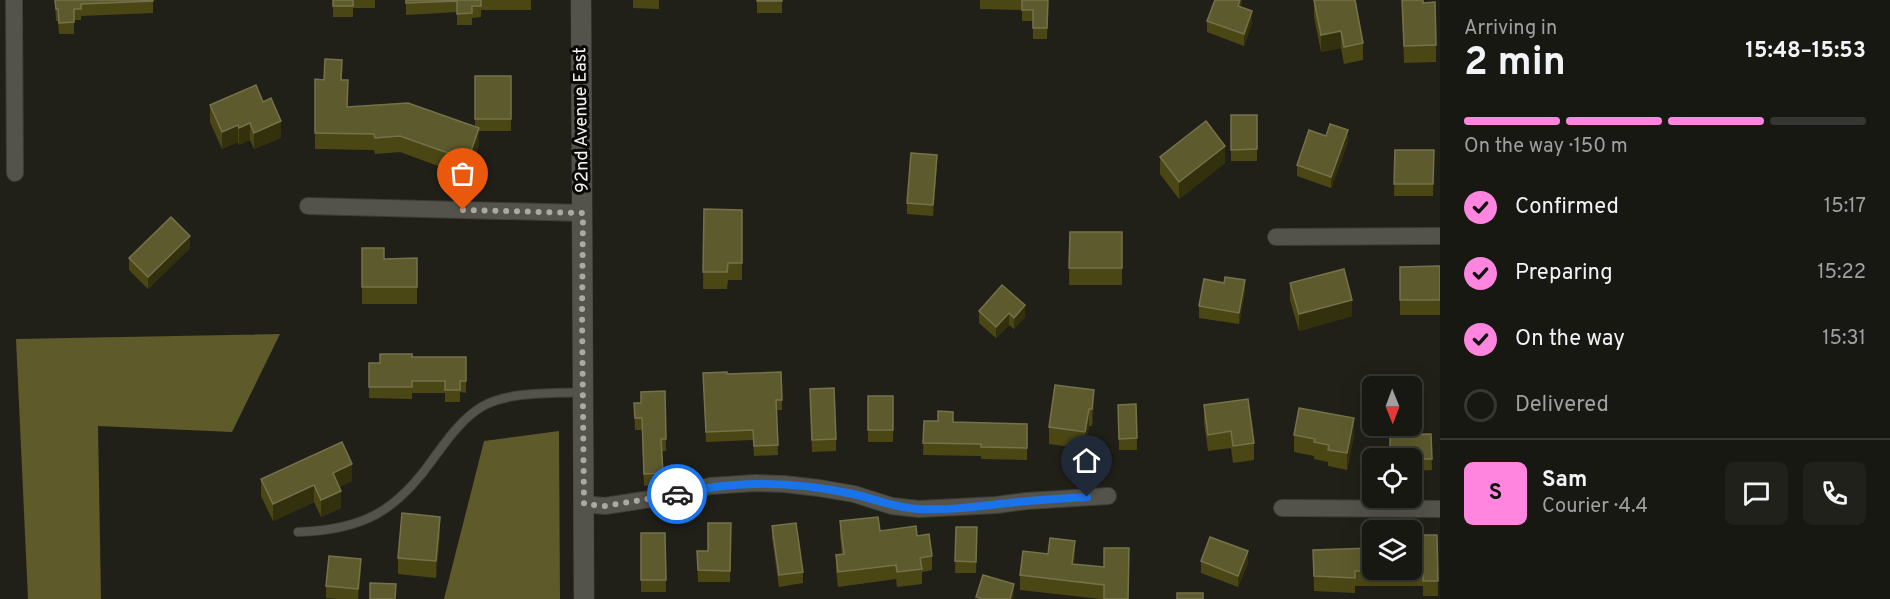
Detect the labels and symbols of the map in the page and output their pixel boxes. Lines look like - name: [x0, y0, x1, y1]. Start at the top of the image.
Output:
- street label: 92nd Avenue East: [569, 47, 595, 193]
- pin: [437, 148, 488, 210]
- north arrow: [1362, 376, 1422, 436]
- pin: [1061, 435, 1112, 497]
- courier: [647, 464, 707, 524]

